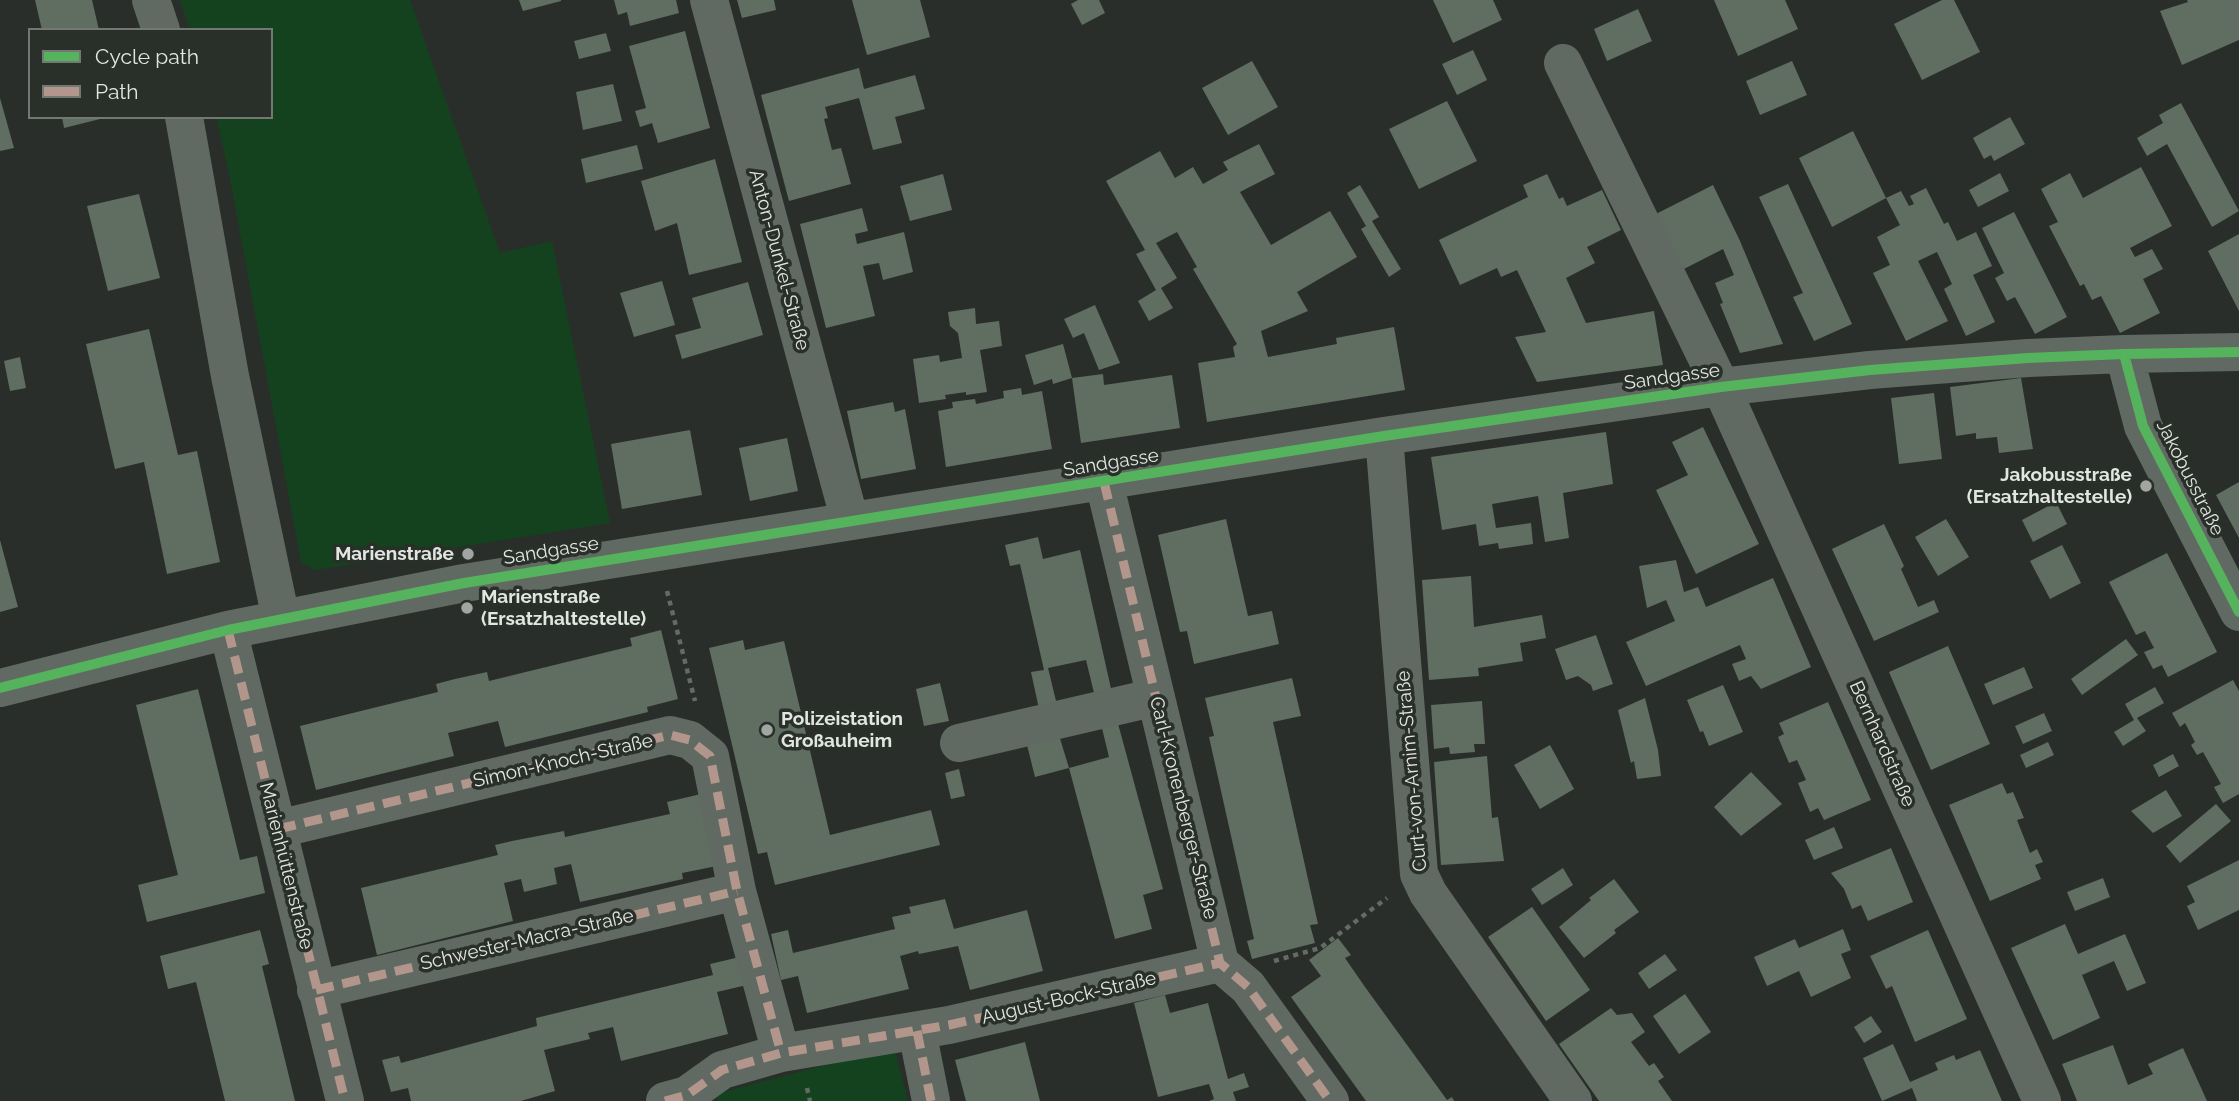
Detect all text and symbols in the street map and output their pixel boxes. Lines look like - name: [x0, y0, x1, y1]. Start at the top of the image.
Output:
- legend: [28, 28, 273, 119]
- text: Cycle path: [95, 44, 199, 69]
- text: Path: [95, 79, 139, 104]
- street label: Anton-Dunkel-Straße: [744, 167, 814, 353]
- street label: Sandgasse: [1623, 359, 1721, 395]
- street label: Jakobusstraße: [2151, 416, 2229, 540]
- street label: Sandgasse: [1062, 444, 1160, 482]
- place label: Jakobusstraße (Ersatzhaltestelle): [1967, 464, 2132, 508]
- marker: Jakobusstraße (Ersatzhaltestelle): [2138, 478, 2154, 494]
- street label: Sandgasse: [502, 532, 600, 570]
- place label: Marienstraße: [335, 543, 454, 565]
- marker: Marienstraße: [460, 546, 476, 562]
- place label: Marienstraße (Ersatzhaltestelle): [481, 586, 646, 630]
- marker: Marienstraße (Ersatzhaltestelle): [459, 600, 475, 616]
- street label: Curt-von-Arnim-Straße: [1392, 670, 1432, 872]
- street label: Bernhardstraße: [1844, 678, 1920, 810]
- street label: Carl-Kronenberger-Straße: [1144, 694, 1222, 922]
- place label: Polizeistation Großauheim: [781, 708, 903, 752]
- marker: Polizeistation Großauheim: [759, 722, 775, 738]
- street label: Simon-Knoch-Straße: [471, 729, 655, 793]
- street label: Marienhüttenstraße: [254, 780, 318, 952]
- street label: Schwester-Macra-Straße: [418, 904, 636, 976]
- street label: August-Bock-Straße: [980, 967, 1158, 1029]

